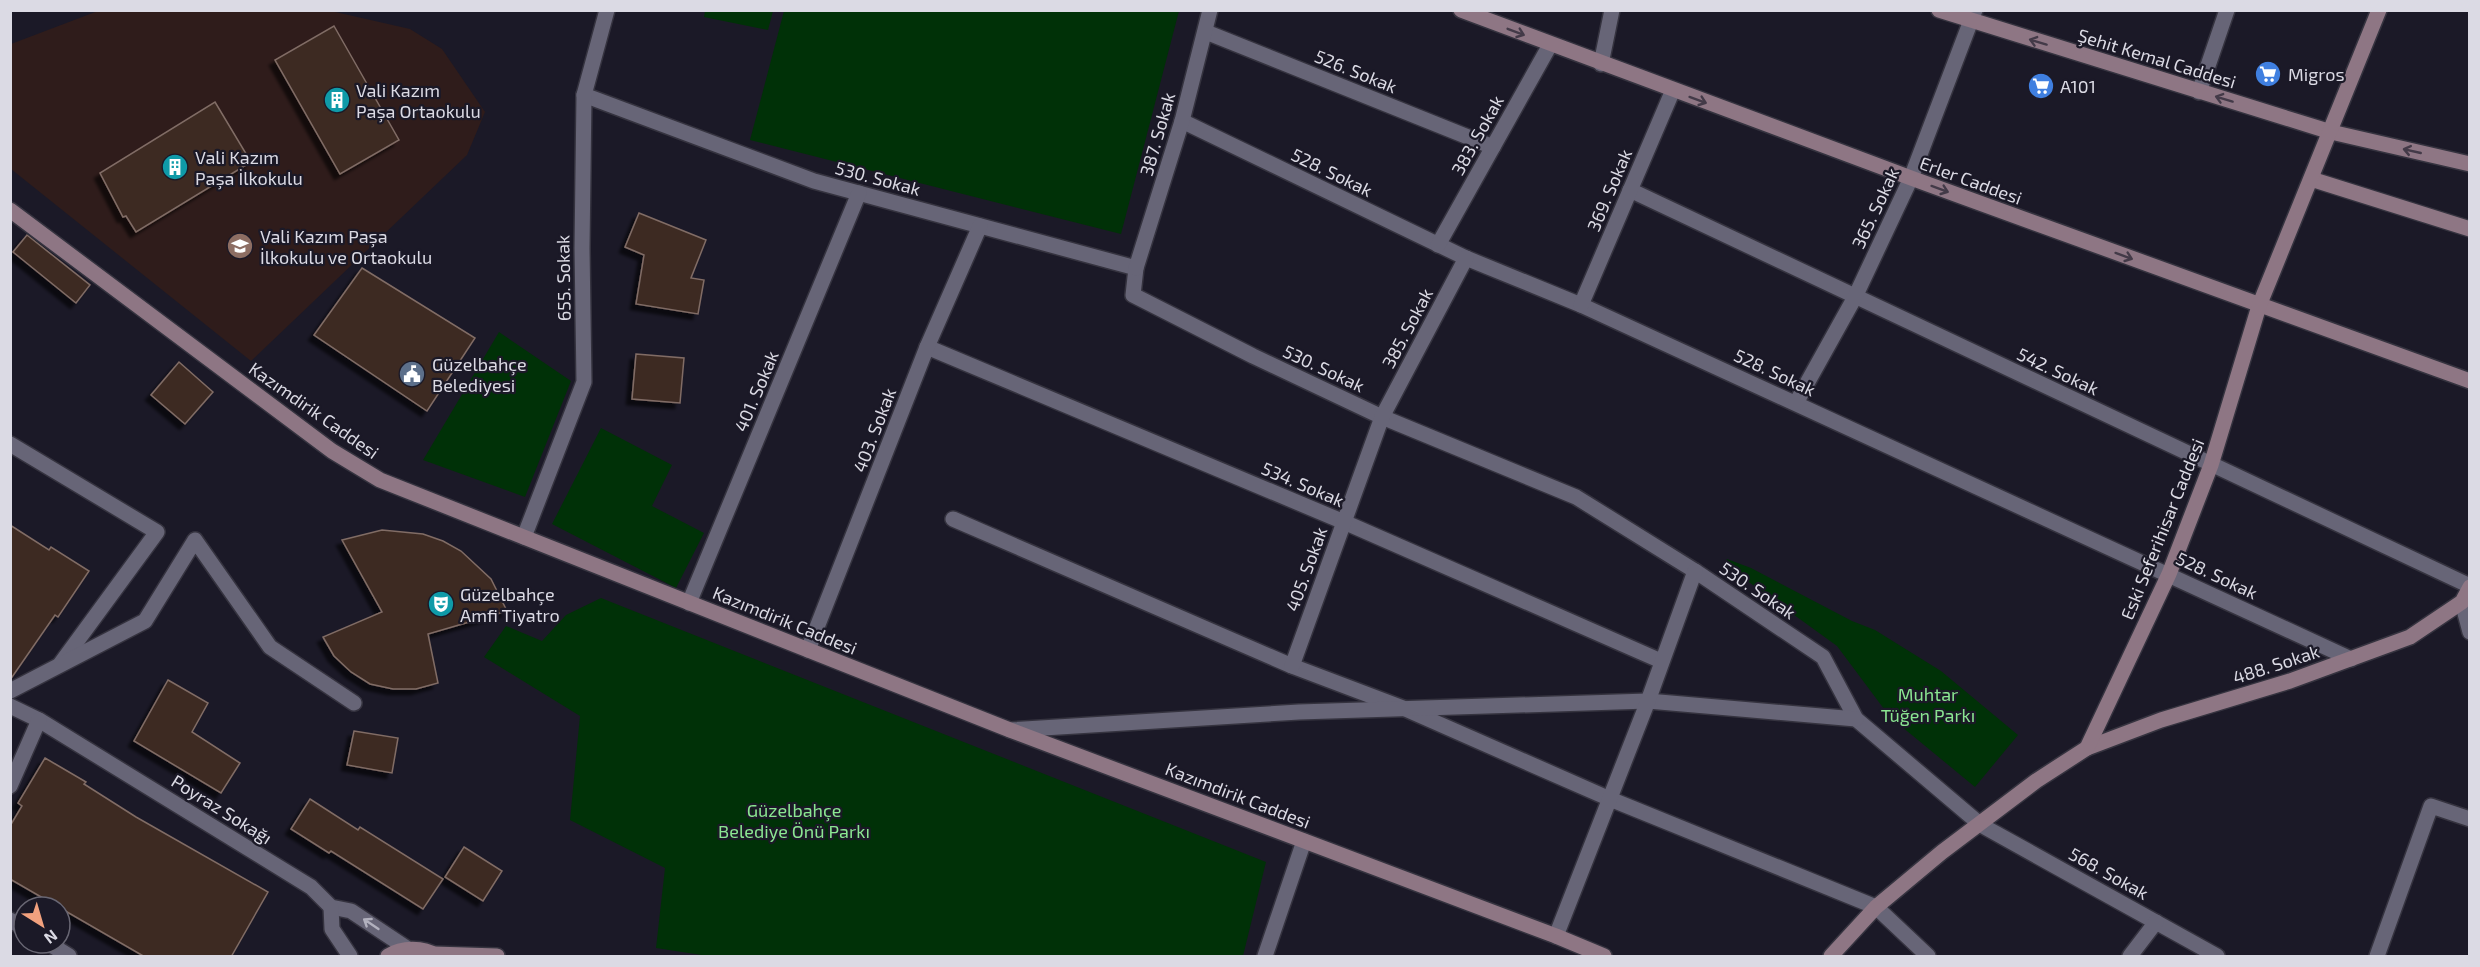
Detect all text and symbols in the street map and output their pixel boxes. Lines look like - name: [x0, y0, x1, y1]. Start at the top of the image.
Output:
- street label: Şehit Kemal Caddesi: [2075, 23, 2239, 93]
- one-way arrow: [1506, 27, 1524, 38]
- one-way arrow: [2029, 36, 2048, 47]
- street label: 526. Sokak: [1312, 45, 1400, 97]
- supermarket icon: Migros: [2253, 59, 2283, 89]
- place label: Migros: [2288, 63, 2345, 85]
- supermarket icon: A101: [2026, 71, 2056, 101]
- place label: A101: [2060, 75, 2096, 97]
- place label: Vali Kazım Paşa Ortaokulu: [356, 79, 481, 123]
- building icon: Vali Kazım Paşa Ortaokulu: [322, 85, 352, 115]
- street label: 387. Sokak: [1135, 90, 1179, 178]
- street label: 383. Sokak: [1446, 91, 1508, 179]
- one-way arrow: [2215, 93, 2234, 104]
- one-way arrow: [1689, 95, 1707, 106]
- street label: 528. Sokak: [1288, 143, 1376, 201]
- one-way arrow: [2403, 144, 2422, 156]
- place label: Vali Kazım Paşa İlkokulu: [195, 146, 303, 190]
- street label: 369. Sokak: [1582, 146, 1636, 234]
- street label: Erler Caddesi: [1917, 151, 2025, 209]
- building icon: Vali Kazım Paşa İlkokulu: [160, 152, 190, 182]
- street label: 530. Sokak: [833, 156, 923, 200]
- street label: 365. Sokak: [1847, 164, 1903, 252]
- one-way arrow: [1931, 184, 1949, 195]
- place label: Vali Kazım Paşa İlkokulu ve Ortaokulu: [260, 225, 432, 268]
- school or university icon: Vali Kazım Paşa İlkokulu ve Ortaokulu: [225, 231, 255, 261]
- street label: 655. Sokak: [551, 235, 575, 321]
- one-way arrow: [2114, 252, 2132, 263]
- street label: 385. Sokak: [1377, 284, 1437, 372]
- street label: 530. Sokak: [1280, 340, 1368, 396]
- street label: 542. Sokak: [2014, 343, 2102, 399]
- street label: 528. Sokak: [1731, 344, 1819, 400]
- street label: 401. Sokak: [729, 347, 783, 435]
- place label: Güzelbahçe Belediyesi: [432, 353, 527, 396]
- street label: Kazımdirik Caddesi: [245, 357, 383, 463]
- public building icon: Güzelbahçe Belediyesi: [397, 359, 427, 389]
- street label: 403. Sokak: [848, 385, 900, 475]
- street label: Eski Seferihisar Caddesi: [2116, 435, 2208, 623]
- street label: 534. Sokak: [1258, 457, 1348, 511]
- street label: 405. Sokak: [1281, 524, 1331, 614]
- street label: 528. Sokak: [2173, 547, 2261, 603]
- street label: 530. Sokak: [1716, 557, 1800, 623]
- street label: Kazımdirik Caddesi: [710, 581, 860, 659]
- place label: Güzelbahçe Amfi Tiyatro: [460, 583, 560, 626]
- theatre icon: Güzelbahçe Amfi Tiyatro: [426, 589, 456, 619]
- street label: 488. Sokak: [2230, 640, 2322, 688]
- park label: Muhtar Tüğen Parkı: [1881, 683, 1975, 726]
- street label: Kazımdirik Caddesi: [1162, 757, 1314, 833]
- street label: Poyraz Sokağı: [168, 769, 276, 849]
- park label: Güzelbahçe Belediye Önü Parkı: [718, 799, 870, 842]
- street label: 568. Sokak: [2065, 842, 2153, 904]
- north arrow: [12, 895, 72, 955]
- one-way arrow: [363, 918, 380, 930]
- text: N: [41, 926, 62, 948]

